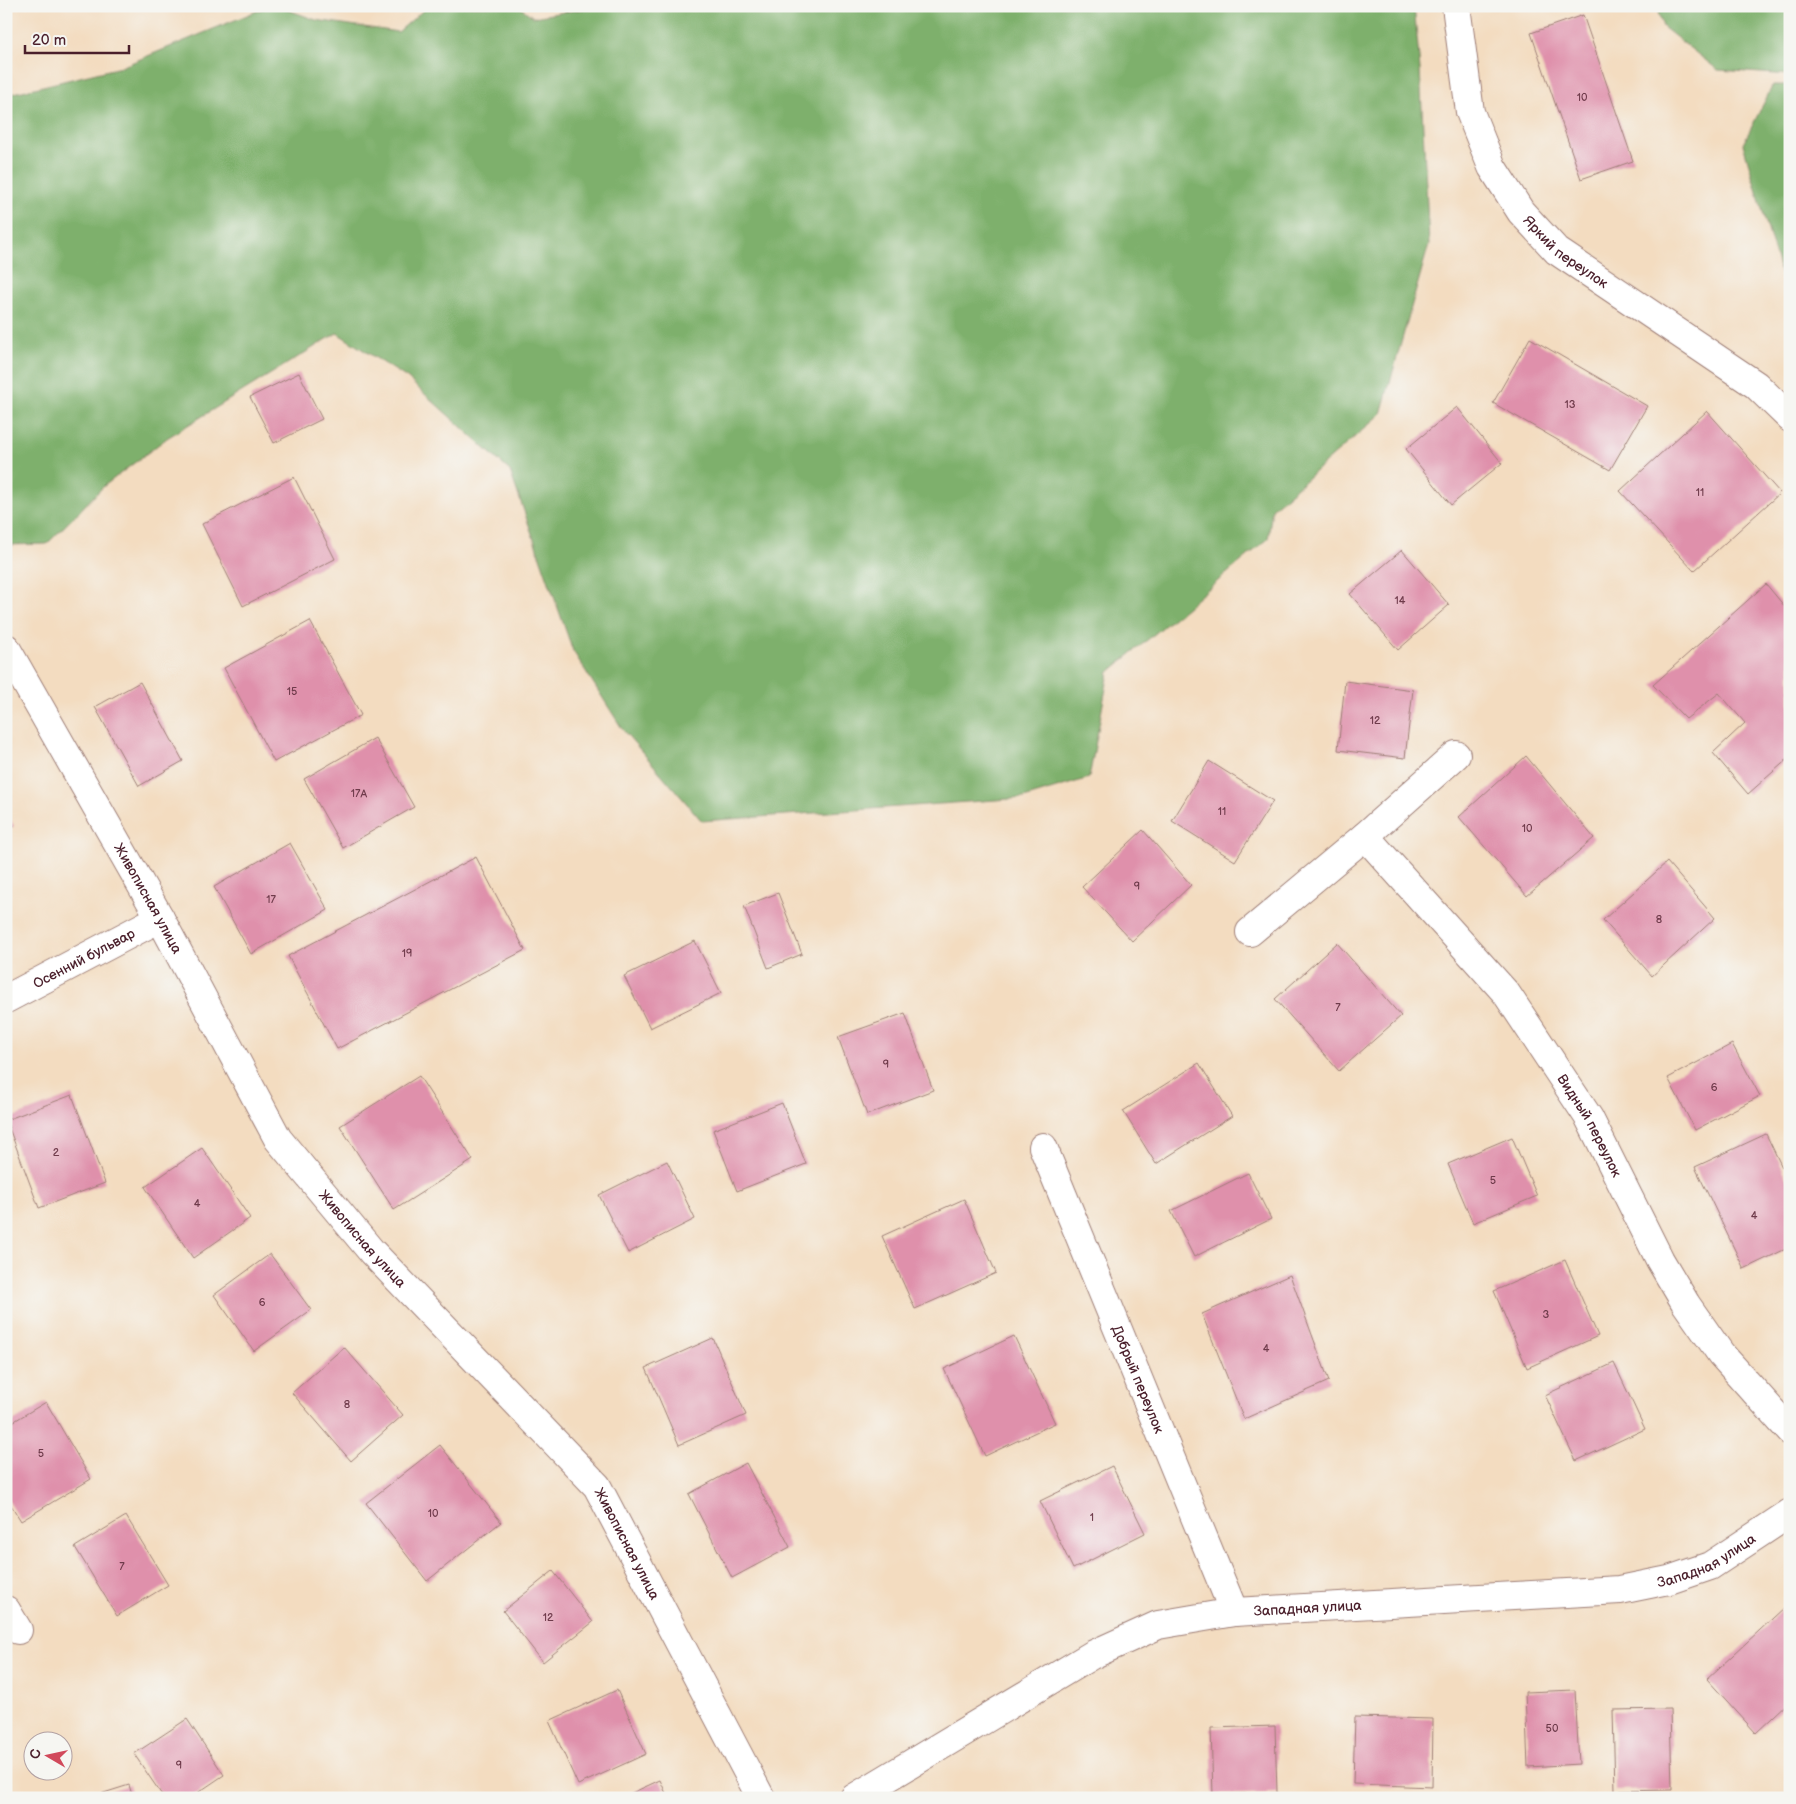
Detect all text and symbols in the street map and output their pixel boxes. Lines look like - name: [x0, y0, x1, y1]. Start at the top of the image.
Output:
- scale bar: [25, 22, 129, 54]
- text: 20 m: [32, 31, 66, 50]
- house number: 10: [1577, 91, 1588, 104]
- street label: Яркий переулок: [1520, 212, 1612, 292]
- house number: 13: [1564, 398, 1576, 411]
- house number: 11: [1696, 486, 1704, 499]
- house number: 14: [1395, 594, 1406, 607]
- house number: 15: [287, 685, 297, 698]
- house number: 12: [1370, 714, 1381, 727]
- house number: 17А: [351, 787, 367, 800]
- house number: 11: [1218, 805, 1226, 818]
- house number: 10: [1522, 822, 1533, 835]
- street label: Живописная улица: [111, 840, 186, 957]
- house number: 9: [1134, 880, 1140, 893]
- house number: 17: [266, 893, 276, 906]
- house number: 8: [1656, 913, 1662, 926]
- street label: Осенний бульвар: [30, 924, 138, 992]
- house number: 19: [402, 947, 412, 960]
- house number: 7: [1335, 1001, 1341, 1014]
- house number: 9: [883, 1058, 889, 1071]
- street label: Видный переулок: [1554, 1071, 1626, 1180]
- house number: 6: [1711, 1081, 1718, 1094]
- house number: 2: [53, 1146, 60, 1159]
- house number: 5: [1490, 1174, 1496, 1187]
- street label: Живописная улица: [315, 1186, 410, 1291]
- house number: 4: [194, 1197, 201, 1210]
- house number: 4: [1751, 1209, 1758, 1222]
- house number: 6: [259, 1296, 266, 1309]
- house number: 3: [1543, 1308, 1550, 1321]
- street label: Добрый переулок: [1109, 1323, 1168, 1436]
- house number: 4: [1263, 1342, 1270, 1355]
- house number: 8: [344, 1398, 350, 1411]
- house number: 5: [38, 1447, 44, 1460]
- street label: Живописная улица: [591, 1485, 664, 1603]
- house number: 10: [428, 1507, 439, 1520]
- house number: 1: [1090, 1511, 1094, 1524]
- street label: Западная улица: [1656, 1529, 1759, 1591]
- house number: 7: [119, 1560, 125, 1573]
- street label: Западная улица: [1253, 1596, 1363, 1619]
- house number: 12: [543, 1611, 554, 1624]
- house number: 50: [1546, 1722, 1559, 1735]
- north arrow: [22, 1732, 72, 1782]
- text: С: [26, 1748, 45, 1760]
- house number: 9: [176, 1759, 182, 1772]

